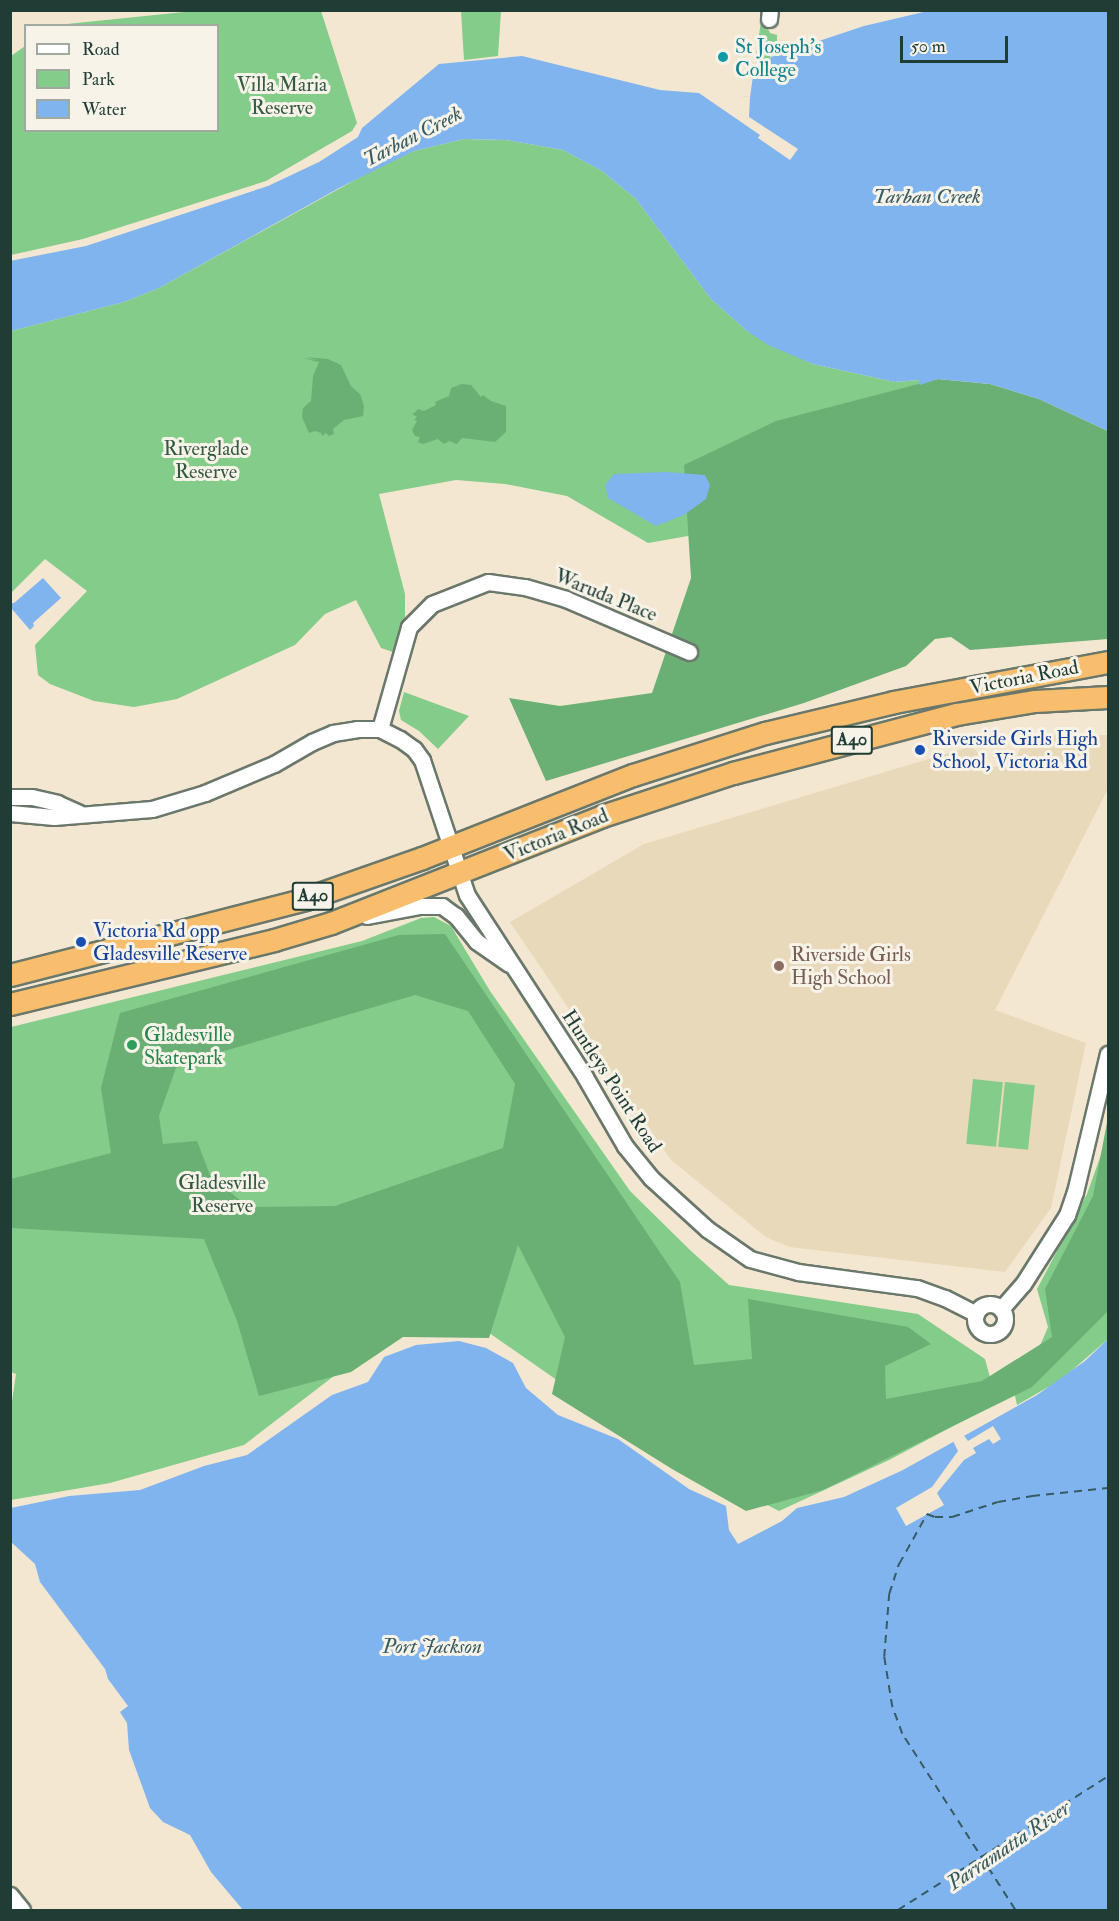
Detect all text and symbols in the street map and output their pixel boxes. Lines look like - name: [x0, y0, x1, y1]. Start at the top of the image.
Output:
- legend: [24, 24, 219, 132]
- scale bar: [903, 24, 1011, 62]
- place label: St Joseph's College: [735, 34, 821, 81]
- text: 50 m: [911, 35, 946, 58]
- text: Road: [82, 38, 120, 61]
- marker: St Joseph's College: [716, 50, 730, 64]
- text: Park: [82, 68, 115, 91]
- park label: Villa Maria Reserve: [237, 73, 327, 120]
- text: Water: [82, 98, 126, 121]
- water label: Tarban Creek: [359, 101, 467, 173]
- water label: Tarban Creek: [873, 184, 981, 210]
- park label: Riverglade Reserve: [163, 436, 249, 483]
- street label: Waruda Place: [551, 564, 661, 626]
- street label: Victoria Road: [968, 655, 1080, 699]
- road number: A40: [830, 725, 874, 755]
- place label: Riverside Girls High School, Victoria Rd: [932, 726, 1098, 773]
- marker: Riverside Girls High School, Victoria Rd: [913, 743, 927, 757]
- street label: Victoria Road: [500, 803, 612, 867]
- road number: A40: [290, 881, 336, 911]
- place label: Victoria Rd opp Gladesville Reserve: [93, 918, 247, 965]
- marker: Victoria Rd opp Gladesville Reserve: [74, 935, 88, 949]
- place label: Riverside Girls High School: [791, 942, 911, 989]
- marker: Riverside Girls High School: [772, 959, 786, 973]
- street label: Huntleys Point Road: [557, 1005, 667, 1157]
- place label: Gladesville Skatepark: [144, 1022, 232, 1069]
- marker: Gladesville Skatepark: [125, 1038, 139, 1052]
- park label: Gladesville Reserve: [178, 1171, 266, 1218]
- water label: Port Jackson: [382, 1634, 482, 1660]
- water label: Parramatta River: [943, 1796, 1075, 1896]

